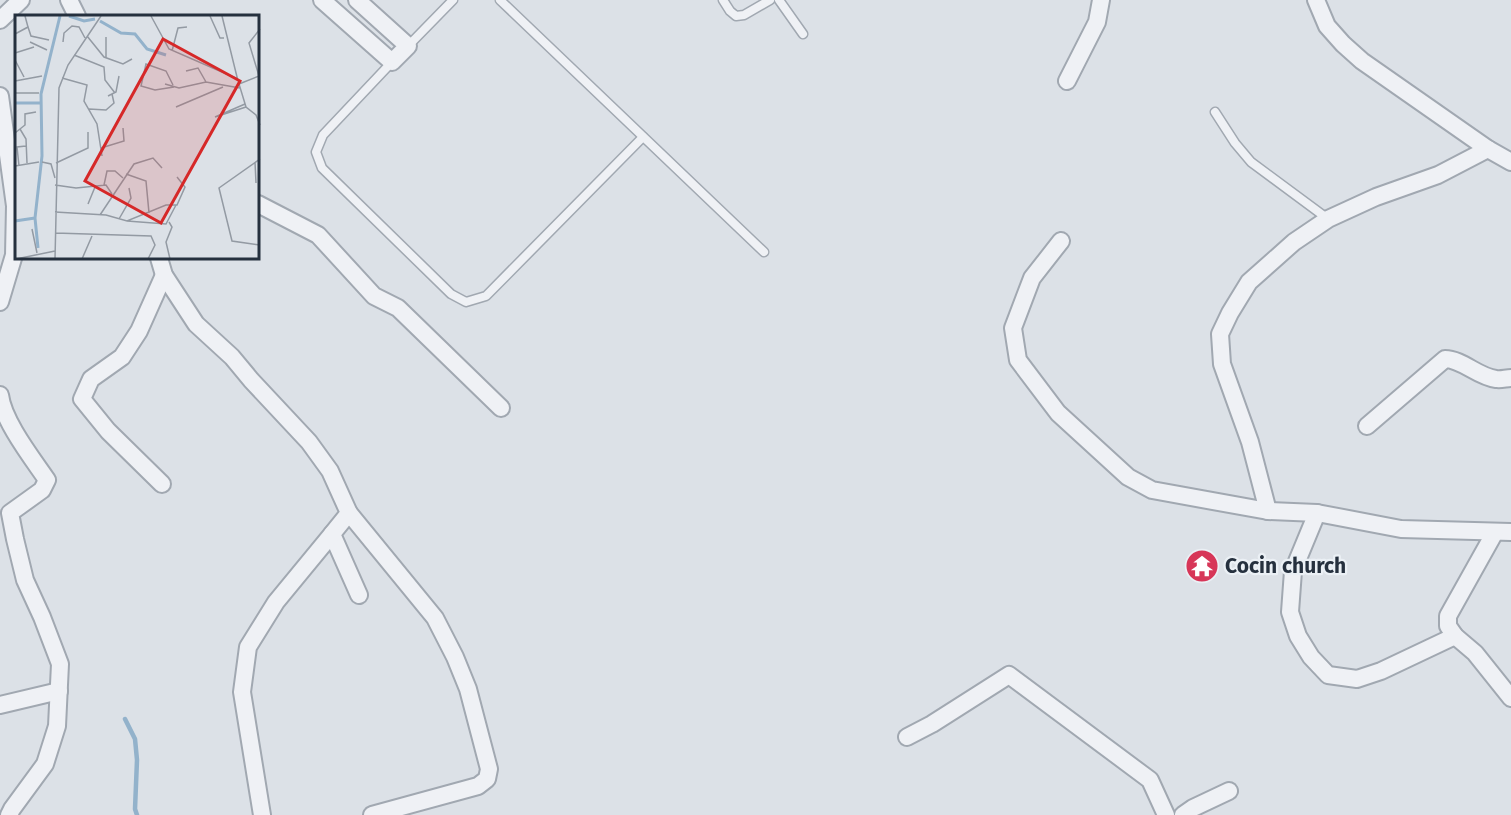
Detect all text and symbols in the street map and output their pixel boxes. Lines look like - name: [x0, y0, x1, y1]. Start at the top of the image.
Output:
- inset map: [15, 15, 260, 260]
- temple icon: Cocin church: [1184, 548, 1220, 584]
- place label: Cocin church: [1225, 553, 1346, 579]

